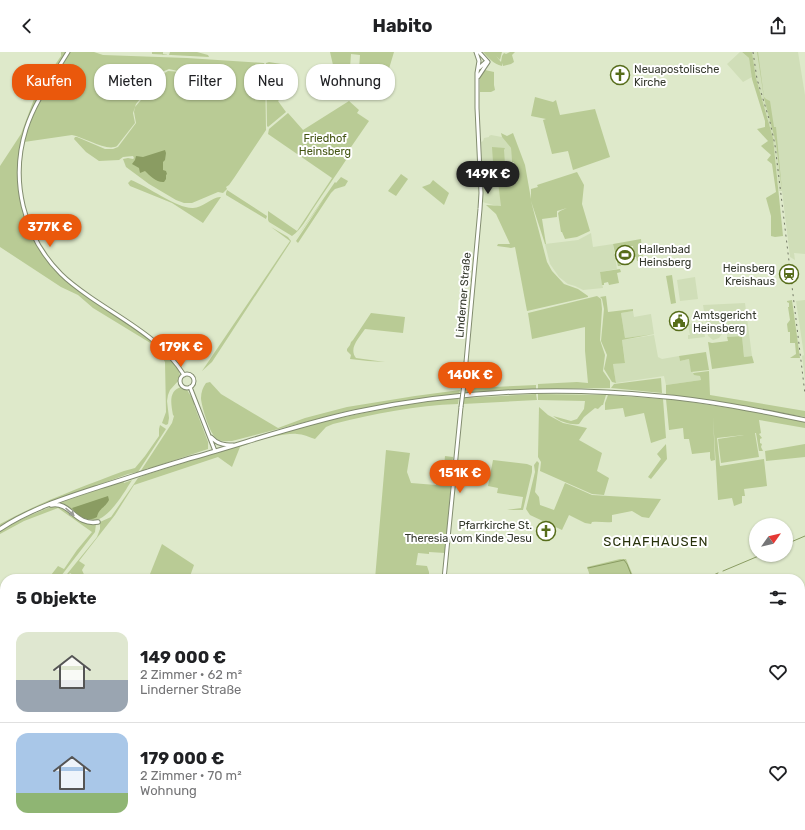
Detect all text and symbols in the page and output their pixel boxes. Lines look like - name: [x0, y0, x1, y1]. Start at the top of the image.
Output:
- icon: back: [16, 15, 38, 37]
- text: Habito: [373, 15, 432, 37]
- icon: share: [767, 15, 789, 37]
- place label: Neuapostolische Kirche: [634, 63, 719, 89]
- chip: Kaufen: [12, 64, 86, 100]
- chip: Mieten: [94, 64, 166, 100]
- chip: Filter: [174, 64, 236, 100]
- chip: Neu: [244, 64, 298, 100]
- chip: Wohnung: [306, 64, 395, 100]
- church icon: Neuapostolische Kirche: [609, 64, 631, 86]
- park label: Friedhof Heinsberg: [299, 132, 351, 158]
- pin: 149K €: [455, 161, 521, 195]
- text: 149K €: [465, 166, 511, 181]
- pin: 377K €: [17, 214, 83, 248]
- text: 377K €: [28, 219, 73, 234]
- place label: Hallenbad Heinsberg: [639, 243, 691, 269]
- sports icon: Hallenbad Heinsberg: [614, 244, 636, 266]
- street label: Linderner Straße: [453, 252, 474, 338]
- place label: Heinsberg Kreishaus: [723, 262, 775, 288]
- station icon: Heinsberg Kreishaus: [778, 263, 800, 285]
- place label: Amtsgericht Heinsberg: [693, 309, 757, 335]
- public building icon: Amtsgericht Heinsberg: [668, 310, 690, 332]
- pin: 179K €: [148, 334, 214, 368]
- text: 179K €: [159, 339, 203, 354]
- pin: 140K €: [437, 362, 503, 396]
- text: 140K €: [447, 367, 493, 382]
- pin: 151K €: [427, 460, 493, 494]
- text: 151K €: [439, 465, 481, 480]
- one-way arrow: [66, 507, 75, 516]
- north arrow: [749, 518, 793, 562]
- map controls: [749, 518, 793, 562]
- place label: Pfarrkirche St. Theresia vom Kinde Jesu: [405, 519, 532, 545]
- church icon: Pfarrkirche St. Theresia vom Kinde Jesu: [535, 520, 557, 542]
- district label: SCHAFHAUSEN: [603, 534, 709, 549]
- icon: filters: [767, 587, 789, 609]
- text: 5 Objekte: [16, 588, 97, 608]
- text: 149 000 €: [140, 647, 226, 667]
- icon: home: [48, 648, 96, 696]
- icon: heart: [767, 661, 789, 683]
- text: 2 Zimmer · 62 m²: [140, 667, 242, 682]
- text: Linderner Straße: [140, 682, 241, 697]
- text: 179 000 €: [140, 748, 224, 768]
- icon: home: [48, 749, 96, 797]
- icon: heart: [767, 762, 789, 784]
- text: 2 Zimmer · 70 m²: [140, 768, 242, 783]
- text: Wohnung: [140, 783, 197, 798]

